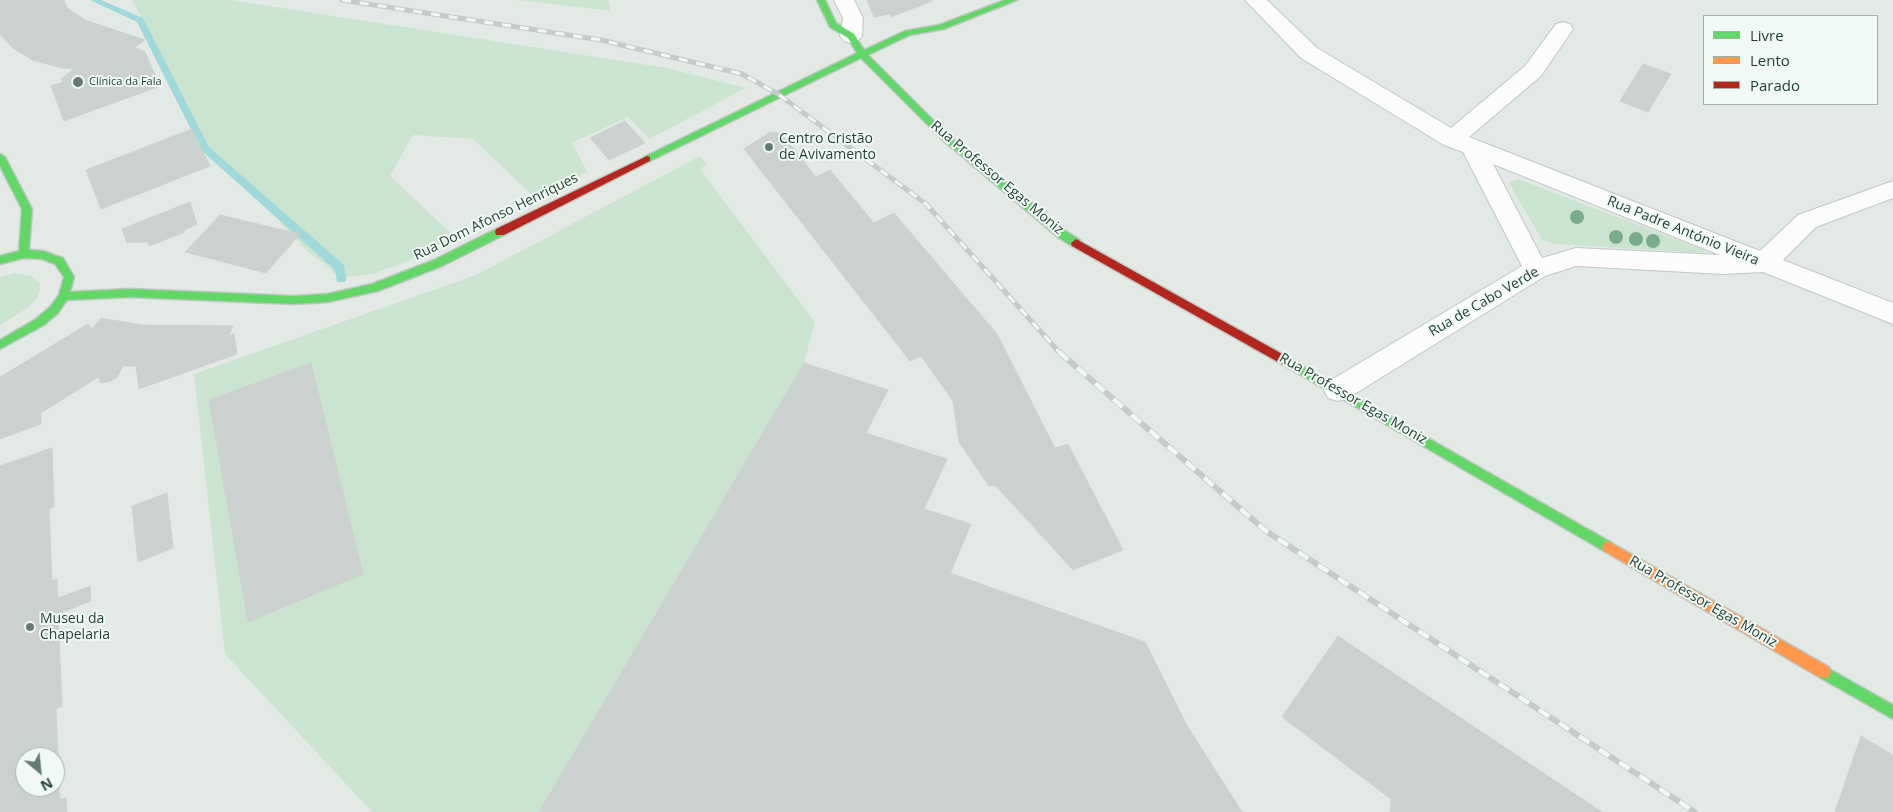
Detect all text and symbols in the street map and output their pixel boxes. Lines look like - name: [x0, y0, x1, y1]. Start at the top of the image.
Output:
- legend: [1703, 15, 1878, 105]
- text: Livre: [1750, 25, 1784, 45]
- text: Lento: [1750, 50, 1790, 70]
- marker: Clínica da Fala: [71, 75, 85, 89]
- place label: Clínica da Fala: [89, 75, 162, 89]
- text: Parado: [1750, 75, 1800, 95]
- street label: Rua Professor Egas Moniz: [927, 118, 1067, 238]
- place label: Centro Cristão de Avivamento: [779, 131, 876, 164]
- marker: Centro Cristão de Avivamento: [763, 141, 775, 153]
- street label: Rua Dom Afonso Henriques: [411, 170, 581, 264]
- street label: Rua Padre António Vieira: [1605, 193, 1761, 269]
- street label: Rua de Cabo Verde: [1426, 264, 1542, 340]
- street label: Rua Professor Egas Moniz: [1276, 350, 1430, 448]
- street label: Rua Professor Egas Moniz: [1626, 553, 1780, 651]
- place label: Museu da Chapelaria: [40, 611, 110, 644]
- marker: Museu da Chapelaria: [24, 621, 36, 633]
- north arrow: [15, 747, 65, 797]
- text: N: [37, 774, 56, 796]

